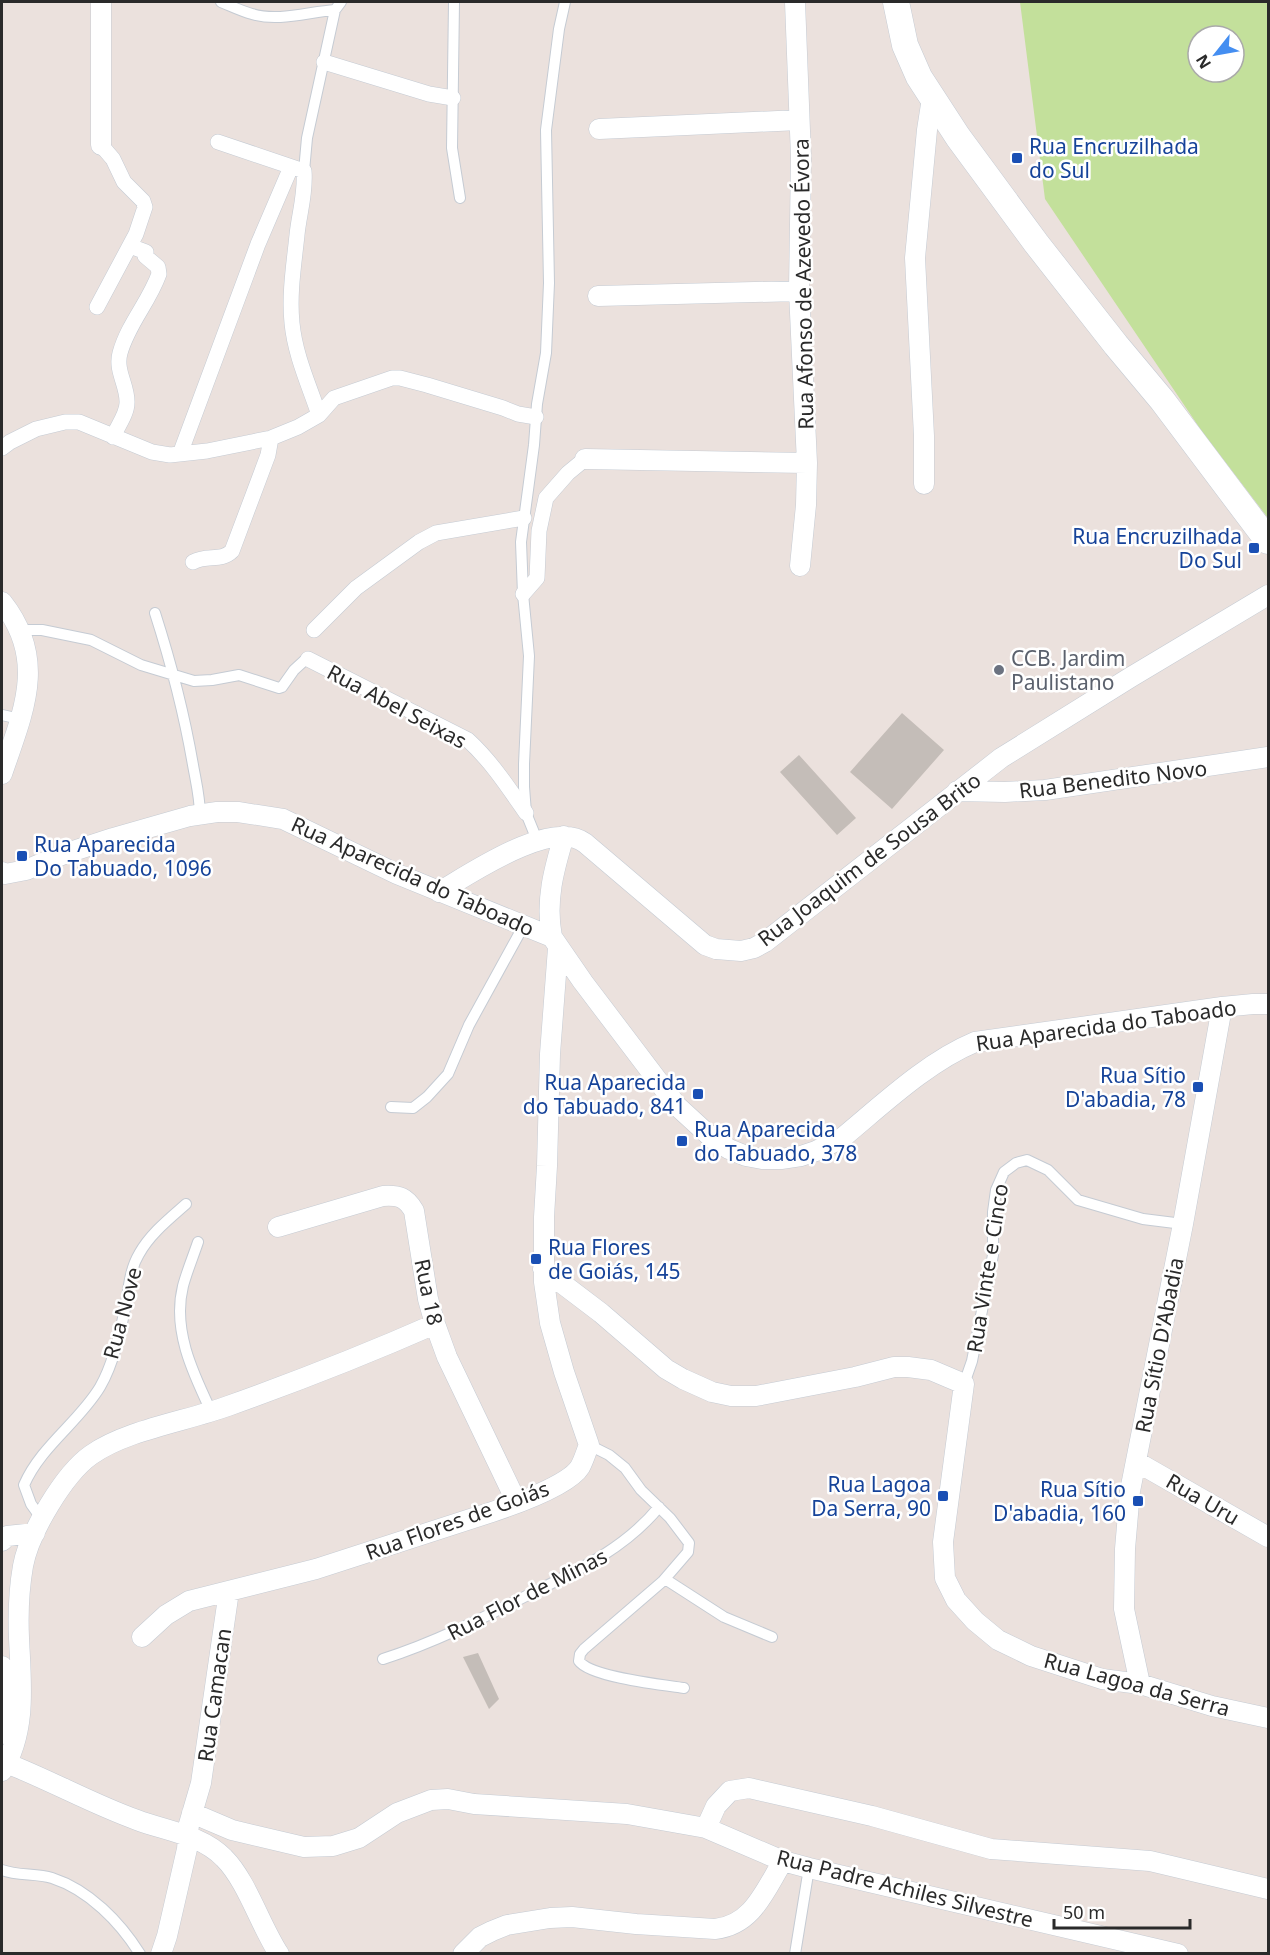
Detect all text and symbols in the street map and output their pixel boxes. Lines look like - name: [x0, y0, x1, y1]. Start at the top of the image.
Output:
- north arrow: [1186, 24, 1246, 84]
- text: N: [1190, 50, 1216, 73]
- place label: Rua Encruzilhada do Sul: [1029, 132, 1199, 184]
- street label: Rua Afonso de Azevedo Évora: [786, 138, 820, 430]
- marker: Rua Encruzilhada do Sul: [1010, 151, 1024, 165]
- place label: Rua Encruzilhada Do Sul: [1072, 522, 1242, 574]
- marker: Rua Encruzilhada Do Sul: [1247, 541, 1261, 555]
- place label: CCB. Jardim Paulistano: [1011, 644, 1125, 696]
- street label: Rua Abel Seixas: [322, 657, 472, 755]
- marker: CCB. Jardim Paulistano: [992, 663, 1006, 677]
- street label: Rua Benedito Novo: [1017, 754, 1209, 804]
- street label: Rua Joaquim de Sousa Brito: [752, 766, 986, 952]
- street label: Rua Aparecida do Taboado: [287, 810, 539, 942]
- place label: Rua Aparecida Do Tabuado, 1096: [34, 830, 212, 882]
- marker: Rua Aparecida Do Tabuado, 1096: [15, 849, 29, 863]
- street label: Rua Aparecida do Taboado: [974, 993, 1238, 1057]
- place label: Rua Sítio D'abadia, 78: [1065, 1061, 1186, 1113]
- place label: Rua Aparecida do Tabuado, 841: [523, 1068, 686, 1120]
- marker: Rua Sítio D'abadia, 78: [1191, 1080, 1205, 1094]
- marker: Rua Aparecida do Tabuado, 841: [691, 1087, 705, 1101]
- place label: Rua Aparecida do Tabuado, 378: [694, 1115, 857, 1167]
- marker: Rua Aparecida do Tabuado, 378: [675, 1134, 689, 1148]
- street label: Rua Vinte e Cinco: [960, 1181, 1014, 1355]
- place label: Rua Flores de Goiás, 145: [548, 1233, 681, 1285]
- marker: Rua Flores de Goiás, 145: [529, 1252, 543, 1266]
- street label: Rua Sítio D'Abadia: [1128, 1255, 1190, 1435]
- street label: Rua 18: [408, 1256, 450, 1328]
- street label: Rua Nove: [96, 1264, 148, 1362]
- street label: Rua Uru: [1161, 1467, 1245, 1531]
- place label: Rua Lagoa Da Serra, 90: [811, 1470, 931, 1522]
- street label: Rua Flores de Goiás: [361, 1474, 553, 1566]
- place label: Rua Sítio D'abadia, 160: [993, 1475, 1126, 1527]
- marker: Rua Lagoa Da Serra, 90: [936, 1489, 950, 1503]
- marker: Rua Sítio D'abadia, 160: [1131, 1494, 1145, 1508]
- street label: Rua Flor de Minas: [442, 1542, 612, 1646]
- street label: Rua Camacan: [191, 1626, 237, 1764]
- street label: Rua Lagoa da Serra: [1041, 1646, 1233, 1722]
- street label: Rua Padre Achiles Silvestre: [774, 1843, 1036, 1933]
- scale bar: [1054, 1892, 1190, 1930]
- text: 50 m: [1063, 1900, 1105, 1924]

